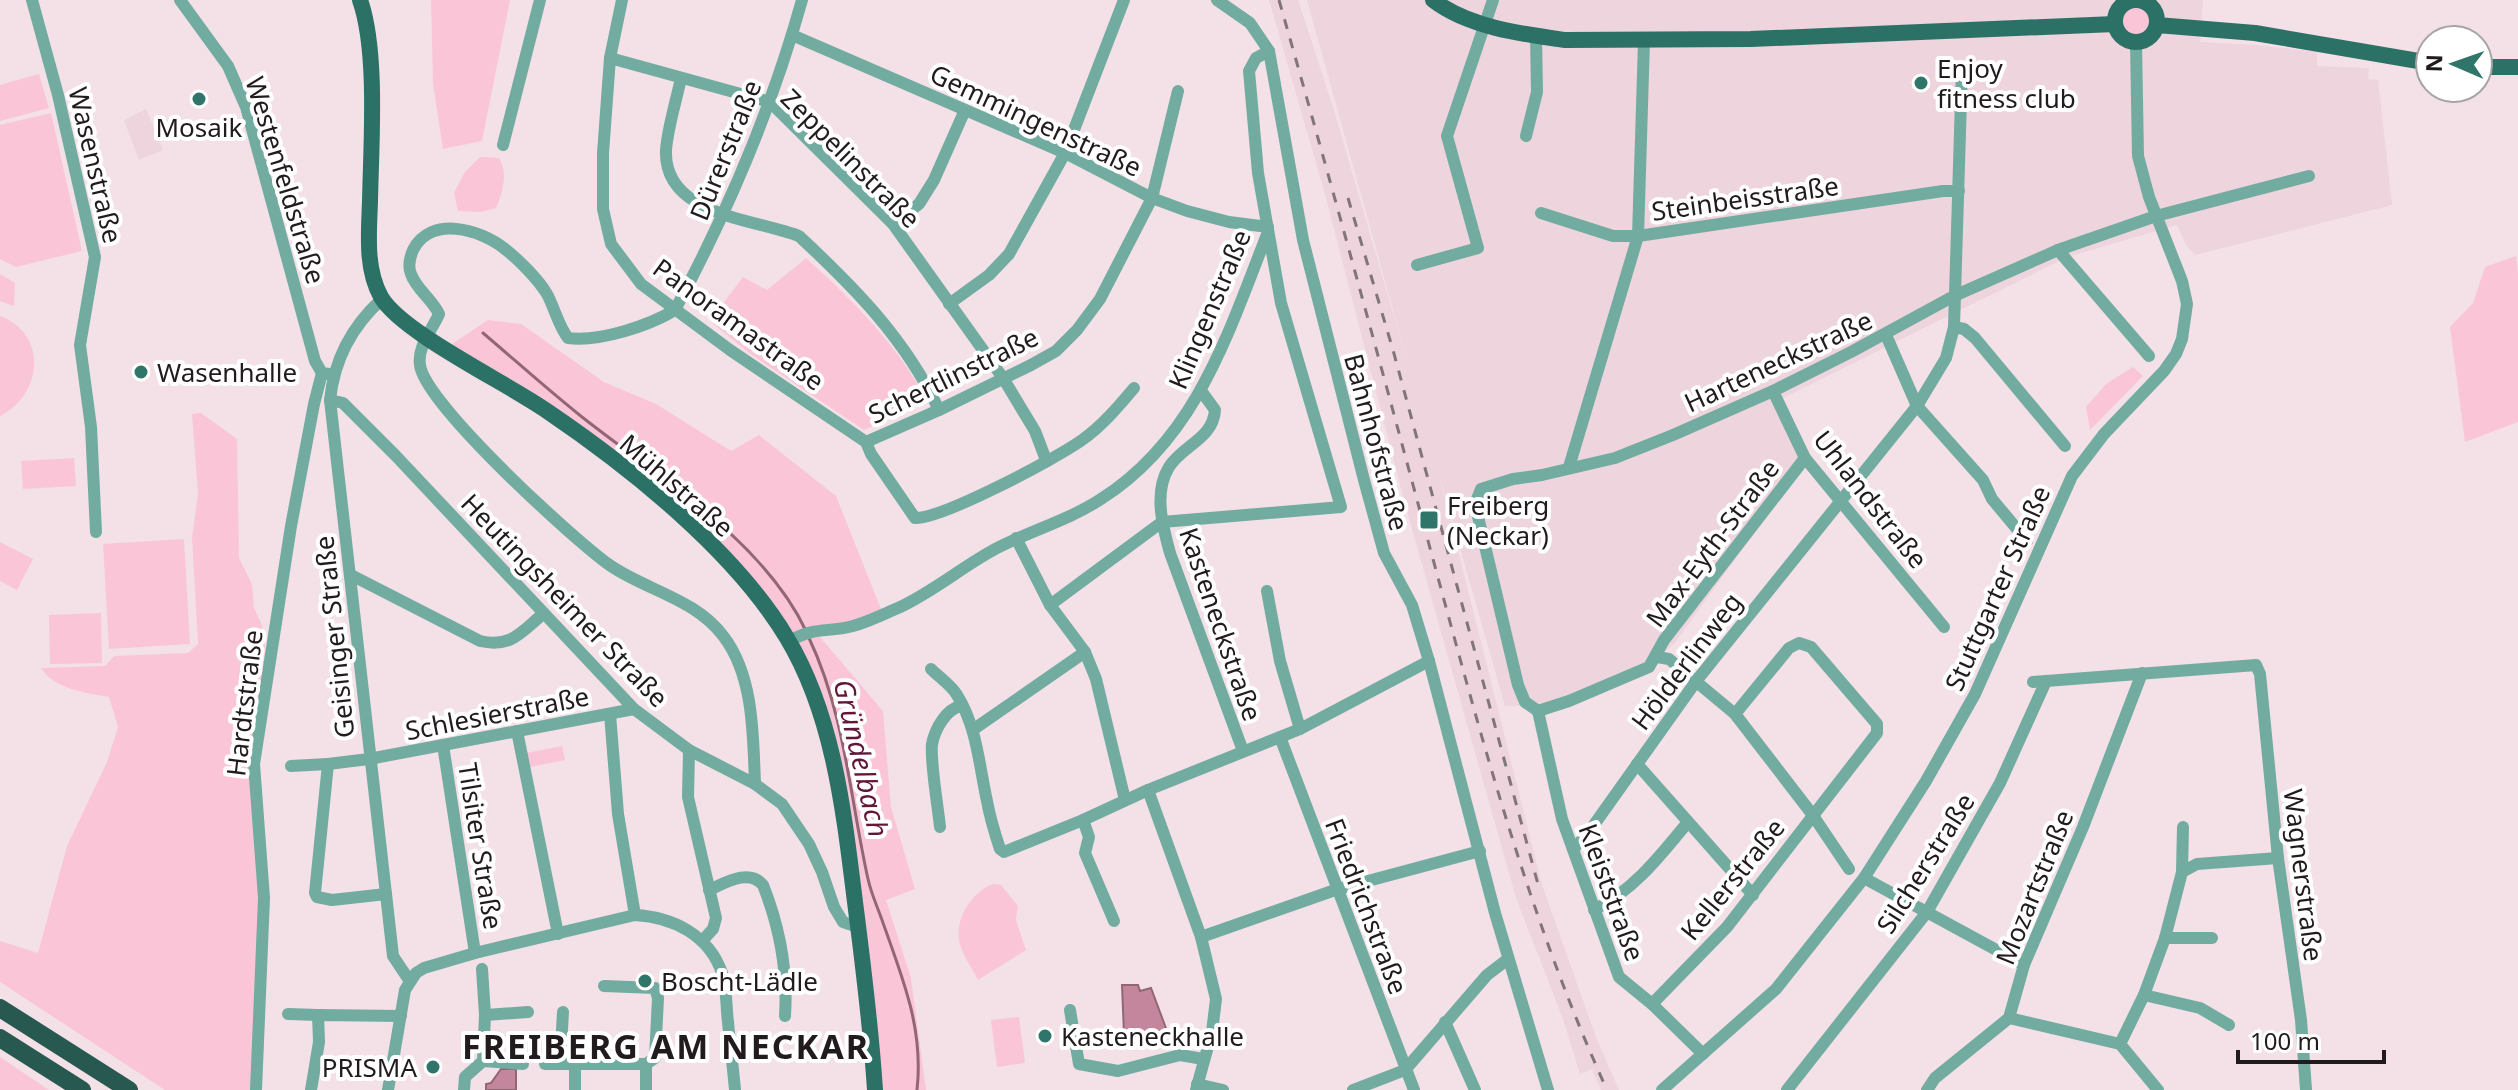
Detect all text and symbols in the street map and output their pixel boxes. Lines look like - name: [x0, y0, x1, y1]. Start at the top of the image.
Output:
- north arrow: [2414, 24, 2494, 104]
- place label: Enjoy fitness club: [1937, 50, 2076, 116]
- text: N: [2418, 54, 2448, 73]
- street label: Gemmingenstraße: [924, 55, 1148, 185]
- street label: Westenfeldstraße: [237, 72, 335, 288]
- street label: Dürerstraße: [681, 74, 769, 226]
- marker: Enjoy fitness club: [1912, 74, 1930, 92]
- street label: Zeppelinstraße: [773, 80, 929, 236]
- street label: Wasenstraße: [61, 83, 131, 247]
- marker: Mosaik: [190, 90, 208, 108]
- place label: Mosaik: [156, 109, 243, 145]
- street label: Steinbeisstraße: [1649, 167, 1841, 229]
- street label: Klingenstraße: [1159, 224, 1259, 394]
- street label: Panoramastraße: [646, 250, 832, 398]
- street label: Harteneckstraße: [1678, 302, 1878, 420]
- street label: Schertlinstraße: [862, 318, 1044, 432]
- street label: Bahnhofstraße: [1336, 349, 1418, 535]
- place label: Wasenhalle: [157, 354, 297, 390]
- marker: Wasenhalle: [132, 363, 150, 381]
- street label: Uhlandstraße: [1806, 422, 1936, 576]
- street label: Mühlstraße: [612, 425, 742, 545]
- street label: Max-Eyth-Straße: [1637, 452, 1787, 634]
- street label: Stuttgarter Straße: [1936, 480, 2058, 696]
- street label: Heutingsheimer Straße: [453, 485, 677, 715]
- place label: Freiberg (Neckar): [1447, 487, 1549, 553]
- marker: Freiberg (Neckar): [1418, 509, 1440, 531]
- street label: Kasteneckstraße: [1171, 523, 1271, 725]
- street label: Geisinger Straße: [305, 534, 363, 740]
- street label: Hölderlinweg: [1622, 585, 1750, 737]
- street label: Hardtstraße: [217, 628, 271, 778]
- water label: Gründelbach: [825, 675, 899, 841]
- street label: Schlesierstraße: [402, 678, 592, 748]
- street label: Tilsiter Straße: [450, 760, 512, 932]
- street label: Silcherstraße: [1868, 786, 1982, 940]
- street label: Wagnerstraße: [2276, 787, 2332, 963]
- street label: Mozartstraße: [1987, 804, 2081, 970]
- street label: Kellerstraße: [1672, 810, 1792, 948]
- street label: Friedrichstraße: [1317, 813, 1417, 999]
- street label: Kleiststraße: [1571, 818, 1653, 966]
- place label: Boscht-Lädle: [661, 963, 818, 999]
- marker: Boscht-Lädle: [636, 972, 654, 990]
- scale bar: [2238, 1014, 2384, 1064]
- place label: Kasteneckhalle: [1061, 1018, 1244, 1054]
- district label: FREIBERG AM NECKAR: [462, 1023, 870, 1069]
- text: 100 m: [2250, 1024, 2320, 1057]
- marker: Kasteneckhalle: [1036, 1027, 1054, 1045]
- place label: PRISMA: [322, 1049, 417, 1085]
- marker: PRISMA: [424, 1058, 442, 1076]

